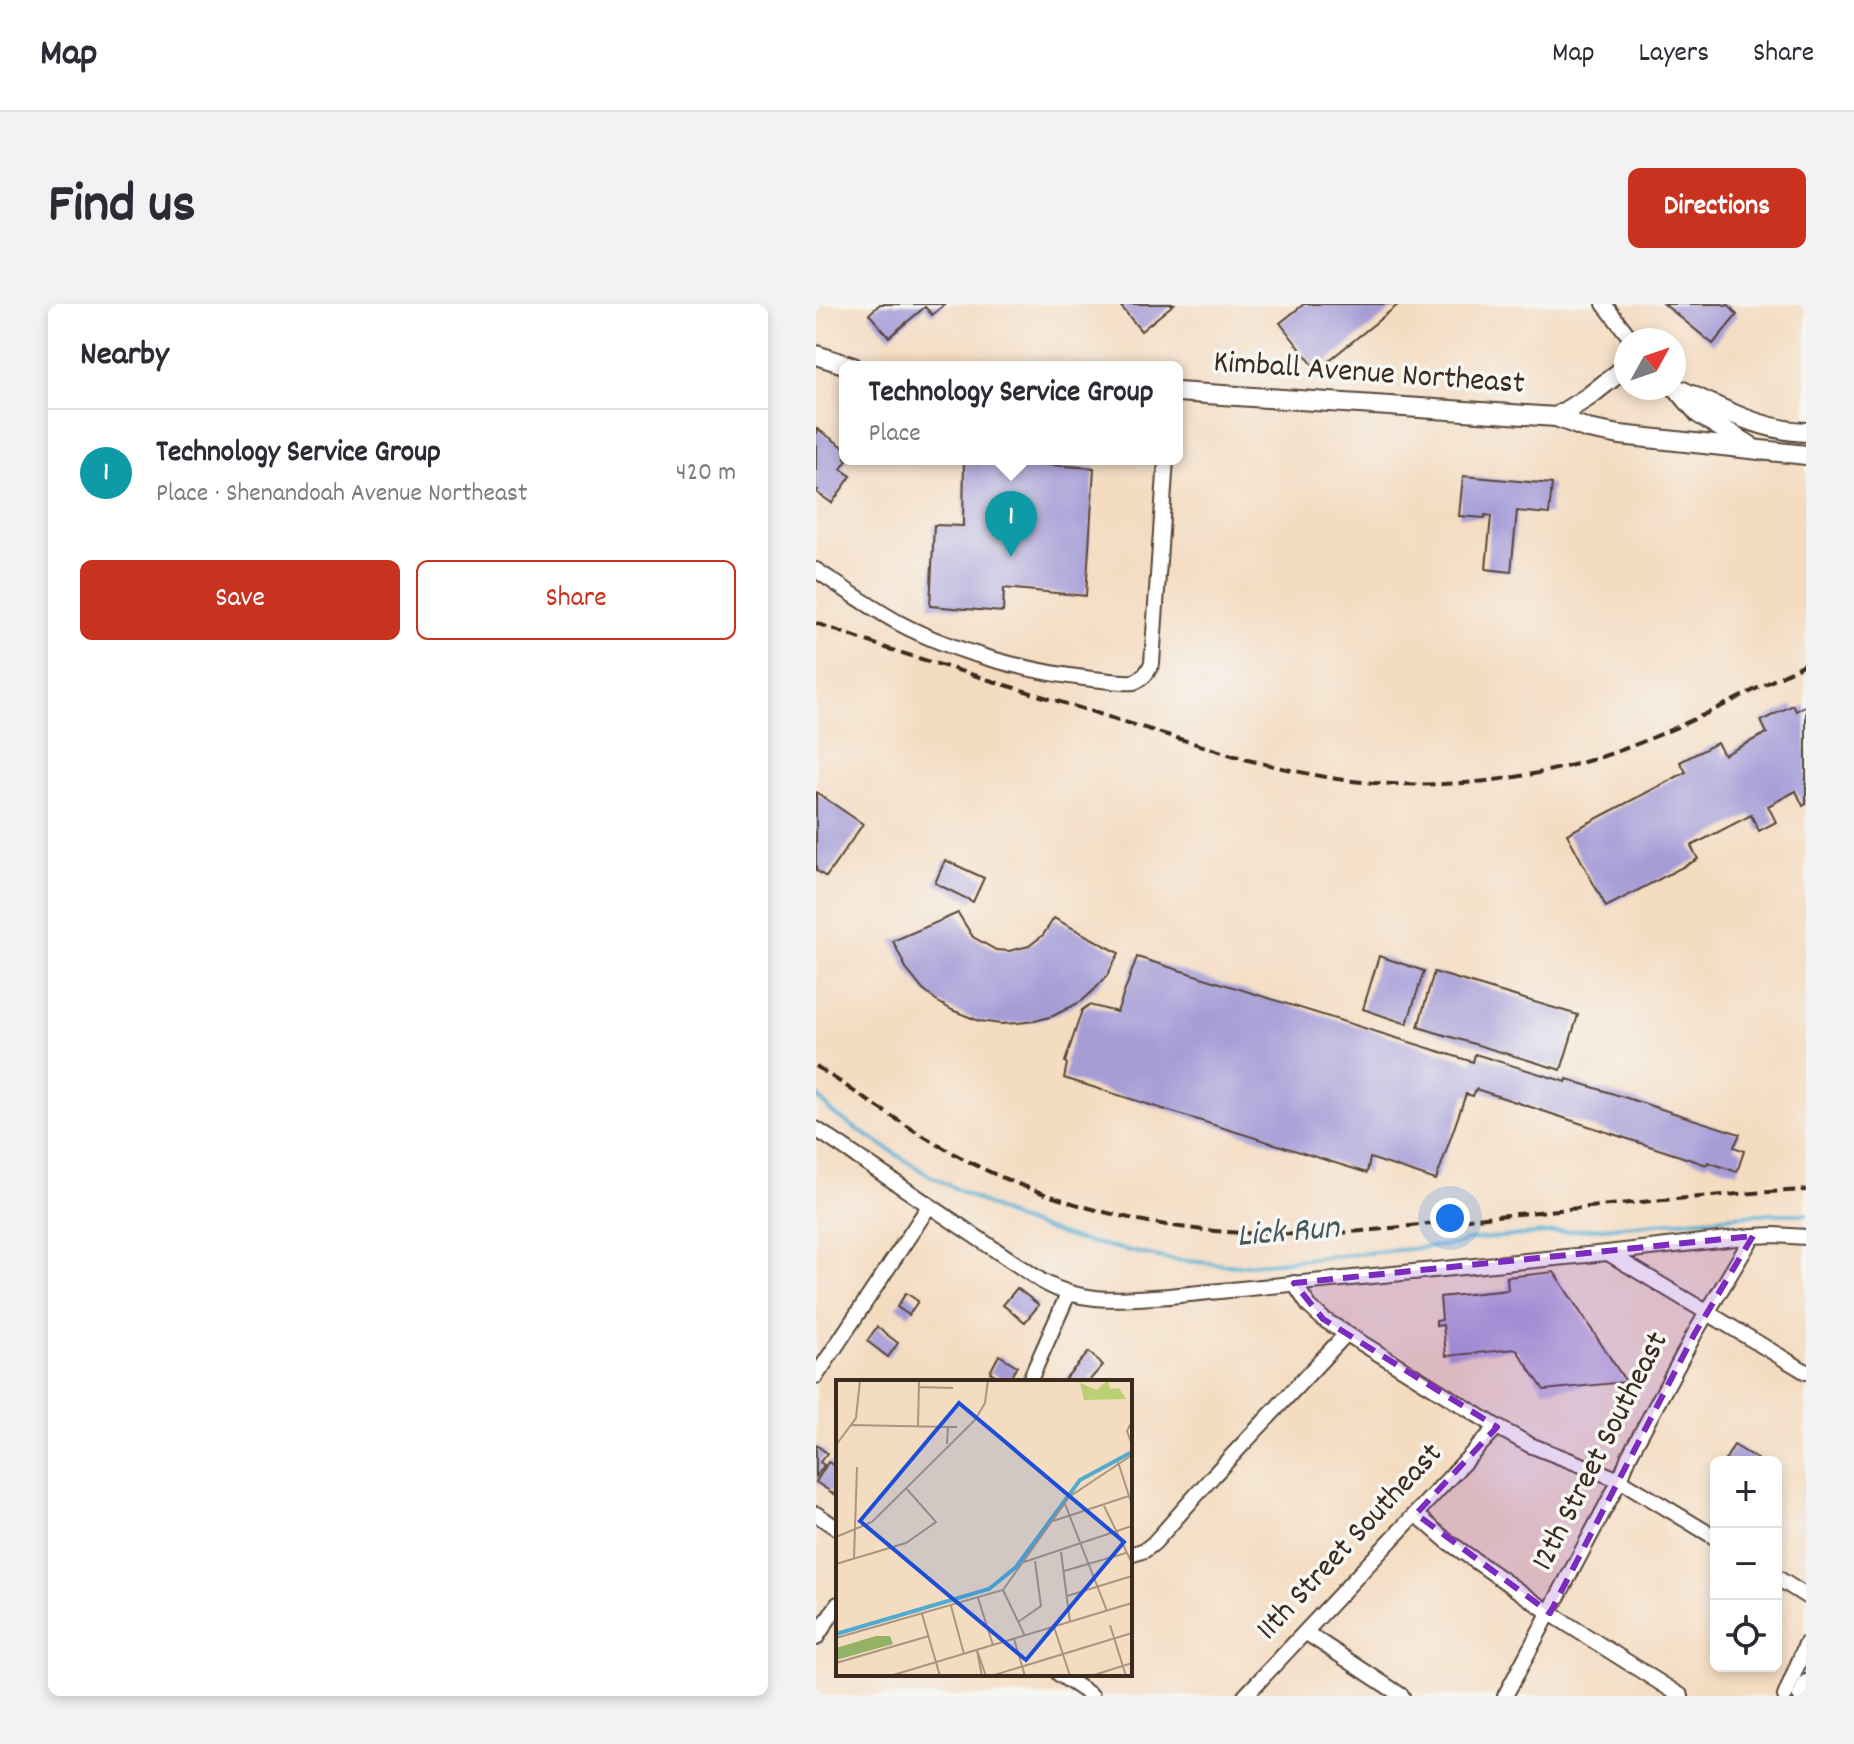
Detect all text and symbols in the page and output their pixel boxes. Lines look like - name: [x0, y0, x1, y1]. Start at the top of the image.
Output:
- text: Map: [40, 28, 98, 83]
- text: Map: [1552, 35, 1595, 75]
- text: Layers: [1639, 35, 1709, 75]
- text: Share: [1753, 35, 1814, 75]
- text: Find us: [48, 168, 196, 248]
- button: Directions: [1628, 168, 1806, 248]
- north arrow: [1614, 328, 1686, 400]
- text: Nearby: [80, 332, 169, 381]
- street label: Kimball Avenue Northeast: [1212, 341, 1526, 409]
- popup: [839, 361, 1183, 465]
- text: Technology Service Group: [869, 373, 1153, 416]
- text: Place: [869, 416, 921, 453]
- text: Technology Service Group: [156, 433, 441, 476]
- text: 1: [103, 455, 109, 492]
- text: 420 m: [676, 455, 736, 492]
- text: Place · Shenandoah Avenue Northeast: [156, 476, 528, 513]
- pin: 1: [985, 491, 1037, 557]
- button: Save: [80, 560, 400, 640]
- button: Share: [416, 560, 736, 640]
- your location: [1430, 1198, 1470, 1238]
- water label: Lick Run: [1235, 1205, 1342, 1263]
- street label: 12th Street Southeast: [1522, 1324, 1682, 1580]
- inset map: [836, 1380, 1132, 1676]
- street label: 11th Street Southeast: [1247, 1434, 1455, 1652]
- map controls: [1710, 1456, 1782, 1672]
- button: +: [1710, 1456, 1782, 1528]
- button: −: [1710, 1528, 1782, 1600]
- button: locate: [1710, 1600, 1782, 1672]

